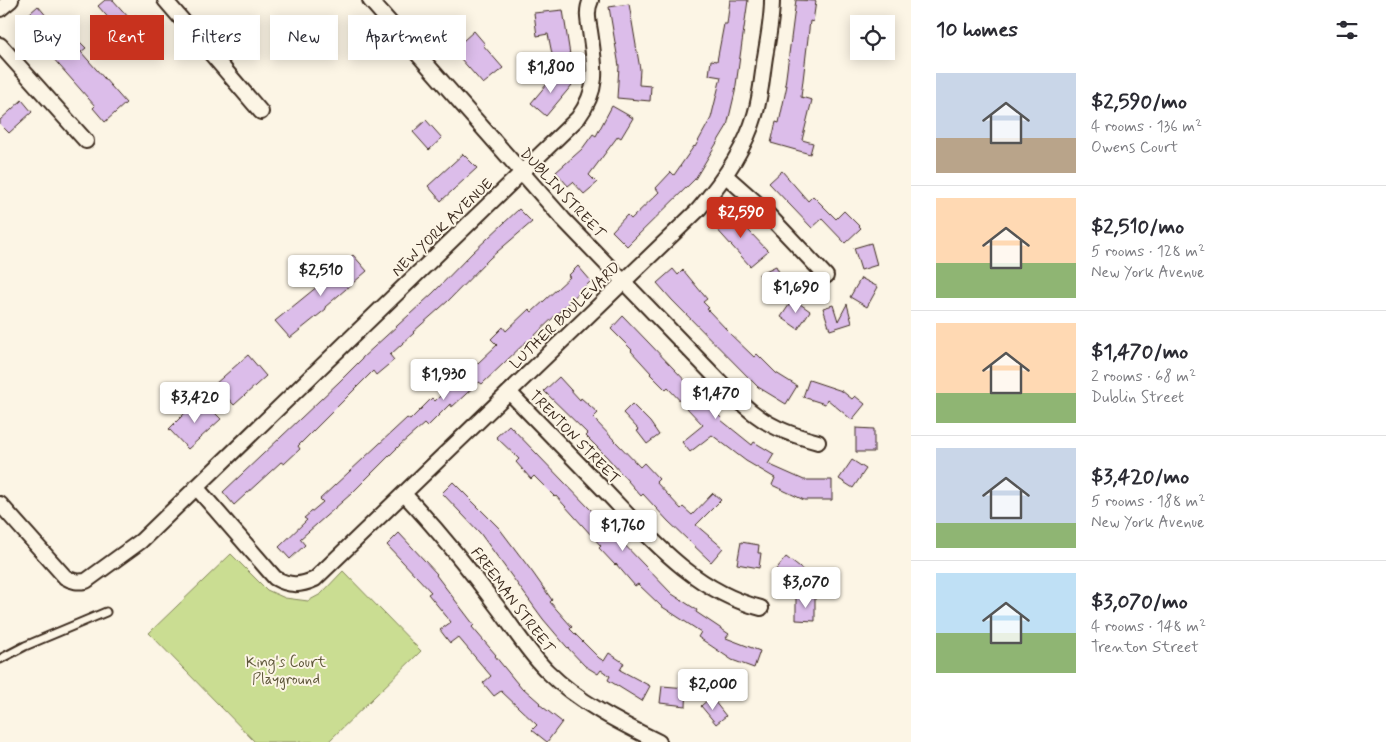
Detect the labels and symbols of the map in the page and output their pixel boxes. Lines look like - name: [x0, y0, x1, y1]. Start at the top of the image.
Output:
- pin: $1,800: [510, 52, 592, 94]
- street label: DUBLIN STREET: [515, 144, 610, 244]
- street label: NEW YORK AVENUE: [388, 174, 498, 281]
- pin: $2,590: [700, 196, 782, 239]
- pin: $2,510: [280, 254, 362, 297]
- street label: LUTHER BOULEVARD: [506, 258, 625, 374]
- pin: $1,690: [755, 272, 837, 314]
- pin: $1,930: [403, 358, 485, 401]
- pin: $1,470: [675, 378, 757, 420]
- pin: $3,420: [154, 382, 236, 424]
- street label: TRENTON STREET: [524, 387, 624, 489]
- pin: $1,760: [582, 510, 664, 552]
- street label: FREEMAN STREET: [466, 544, 559, 658]
- pin: $3,070: [765, 566, 847, 609]
- park label: King's Court Playground: [246, 653, 326, 690]
- pin: $2,000: [672, 668, 754, 711]

